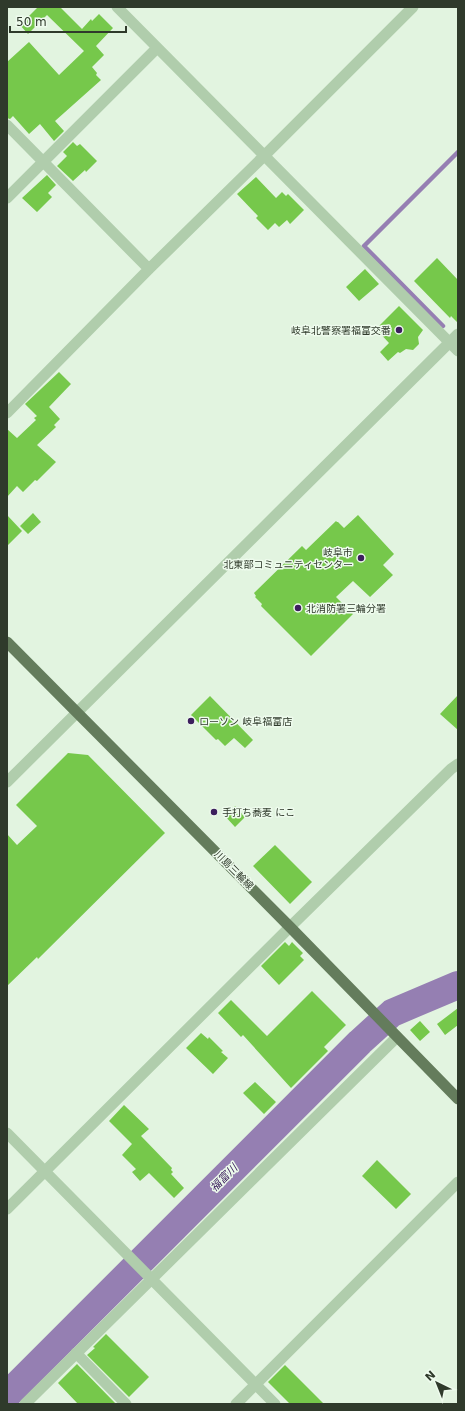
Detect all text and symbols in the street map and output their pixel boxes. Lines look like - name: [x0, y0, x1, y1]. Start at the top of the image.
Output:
- scale bar: [10, 8, 126, 34]
- text: 50 m: [16, 15, 47, 29]
- place label: 岐阜北警察署福富交番: [291, 325, 391, 336]
- marker: 岐阜北警察署福富交番: [394, 325, 404, 335]
- place label: 岐阜市 北東部コミュニティセンター: [224, 547, 353, 570]
- marker: 岐阜市 北東部コミュニティセンター: [356, 553, 366, 563]
- marker: 北消防署三輪分署: [293, 603, 303, 613]
- place label: 北消防署三輪分署: [306, 603, 386, 614]
- marker: ローソン 岐阜福富店: [186, 716, 196, 726]
- place label: ローソン 岐阜福富店: [199, 716, 292, 727]
- marker: 手打ち蕎麦 にこ: [209, 807, 219, 817]
- place label: 手打ち蕎麦 にこ: [222, 807, 295, 818]
- street label: 川島三輪線: [212, 848, 256, 892]
- water label: 福富川: [208, 1161, 241, 1194]
- north arrow: [417, 1363, 457, 1403]
- text: N: [423, 1368, 438, 1384]

